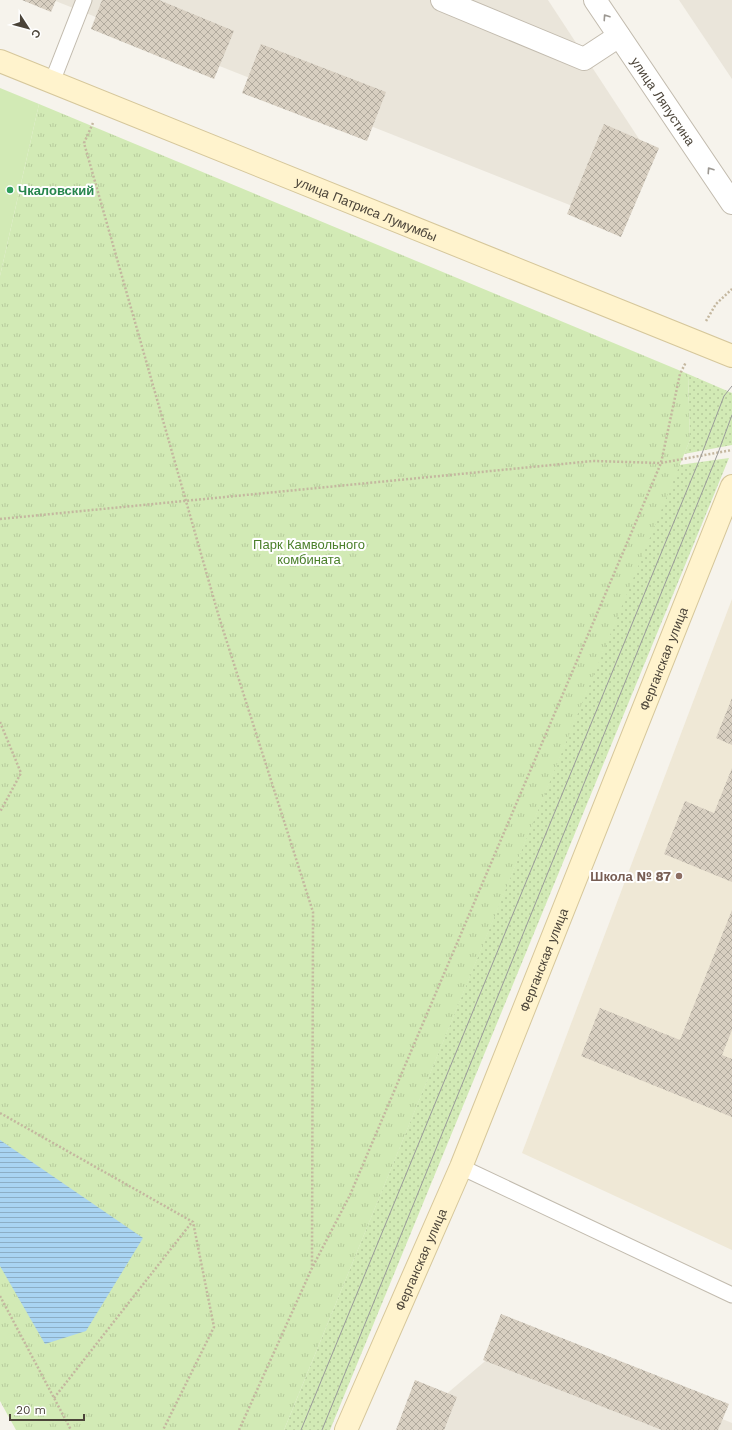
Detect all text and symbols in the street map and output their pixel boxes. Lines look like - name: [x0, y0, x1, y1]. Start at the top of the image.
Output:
- north arrow: [8, 8, 48, 48]
- one-way arrow: [603, 14, 610, 21]
- text: С: [28, 27, 43, 41]
- street label: улица Ляпустина: [628, 54, 699, 149]
- one-way arrow: [708, 168, 715, 175]
- street label: улица Патриса Лумумбы: [293, 173, 439, 244]
- place label: Чкаловский: [18, 183, 94, 198]
- marker: Чкаловский: [5, 185, 15, 195]
- park label: Парк Камвольного комбината: [253, 537, 365, 567]
- street label: Ферганская улица: [636, 604, 691, 713]
- place label: Школа № 87: [590, 869, 671, 884]
- marker: Школа № 87: [674, 871, 684, 881]
- street label: Ферганская улица: [516, 905, 571, 1014]
- street label: Ферганская улица: [392, 1205, 450, 1313]
- scale bar: [10, 1396, 84, 1422]
- text: 20 m: [16, 1403, 46, 1417]

